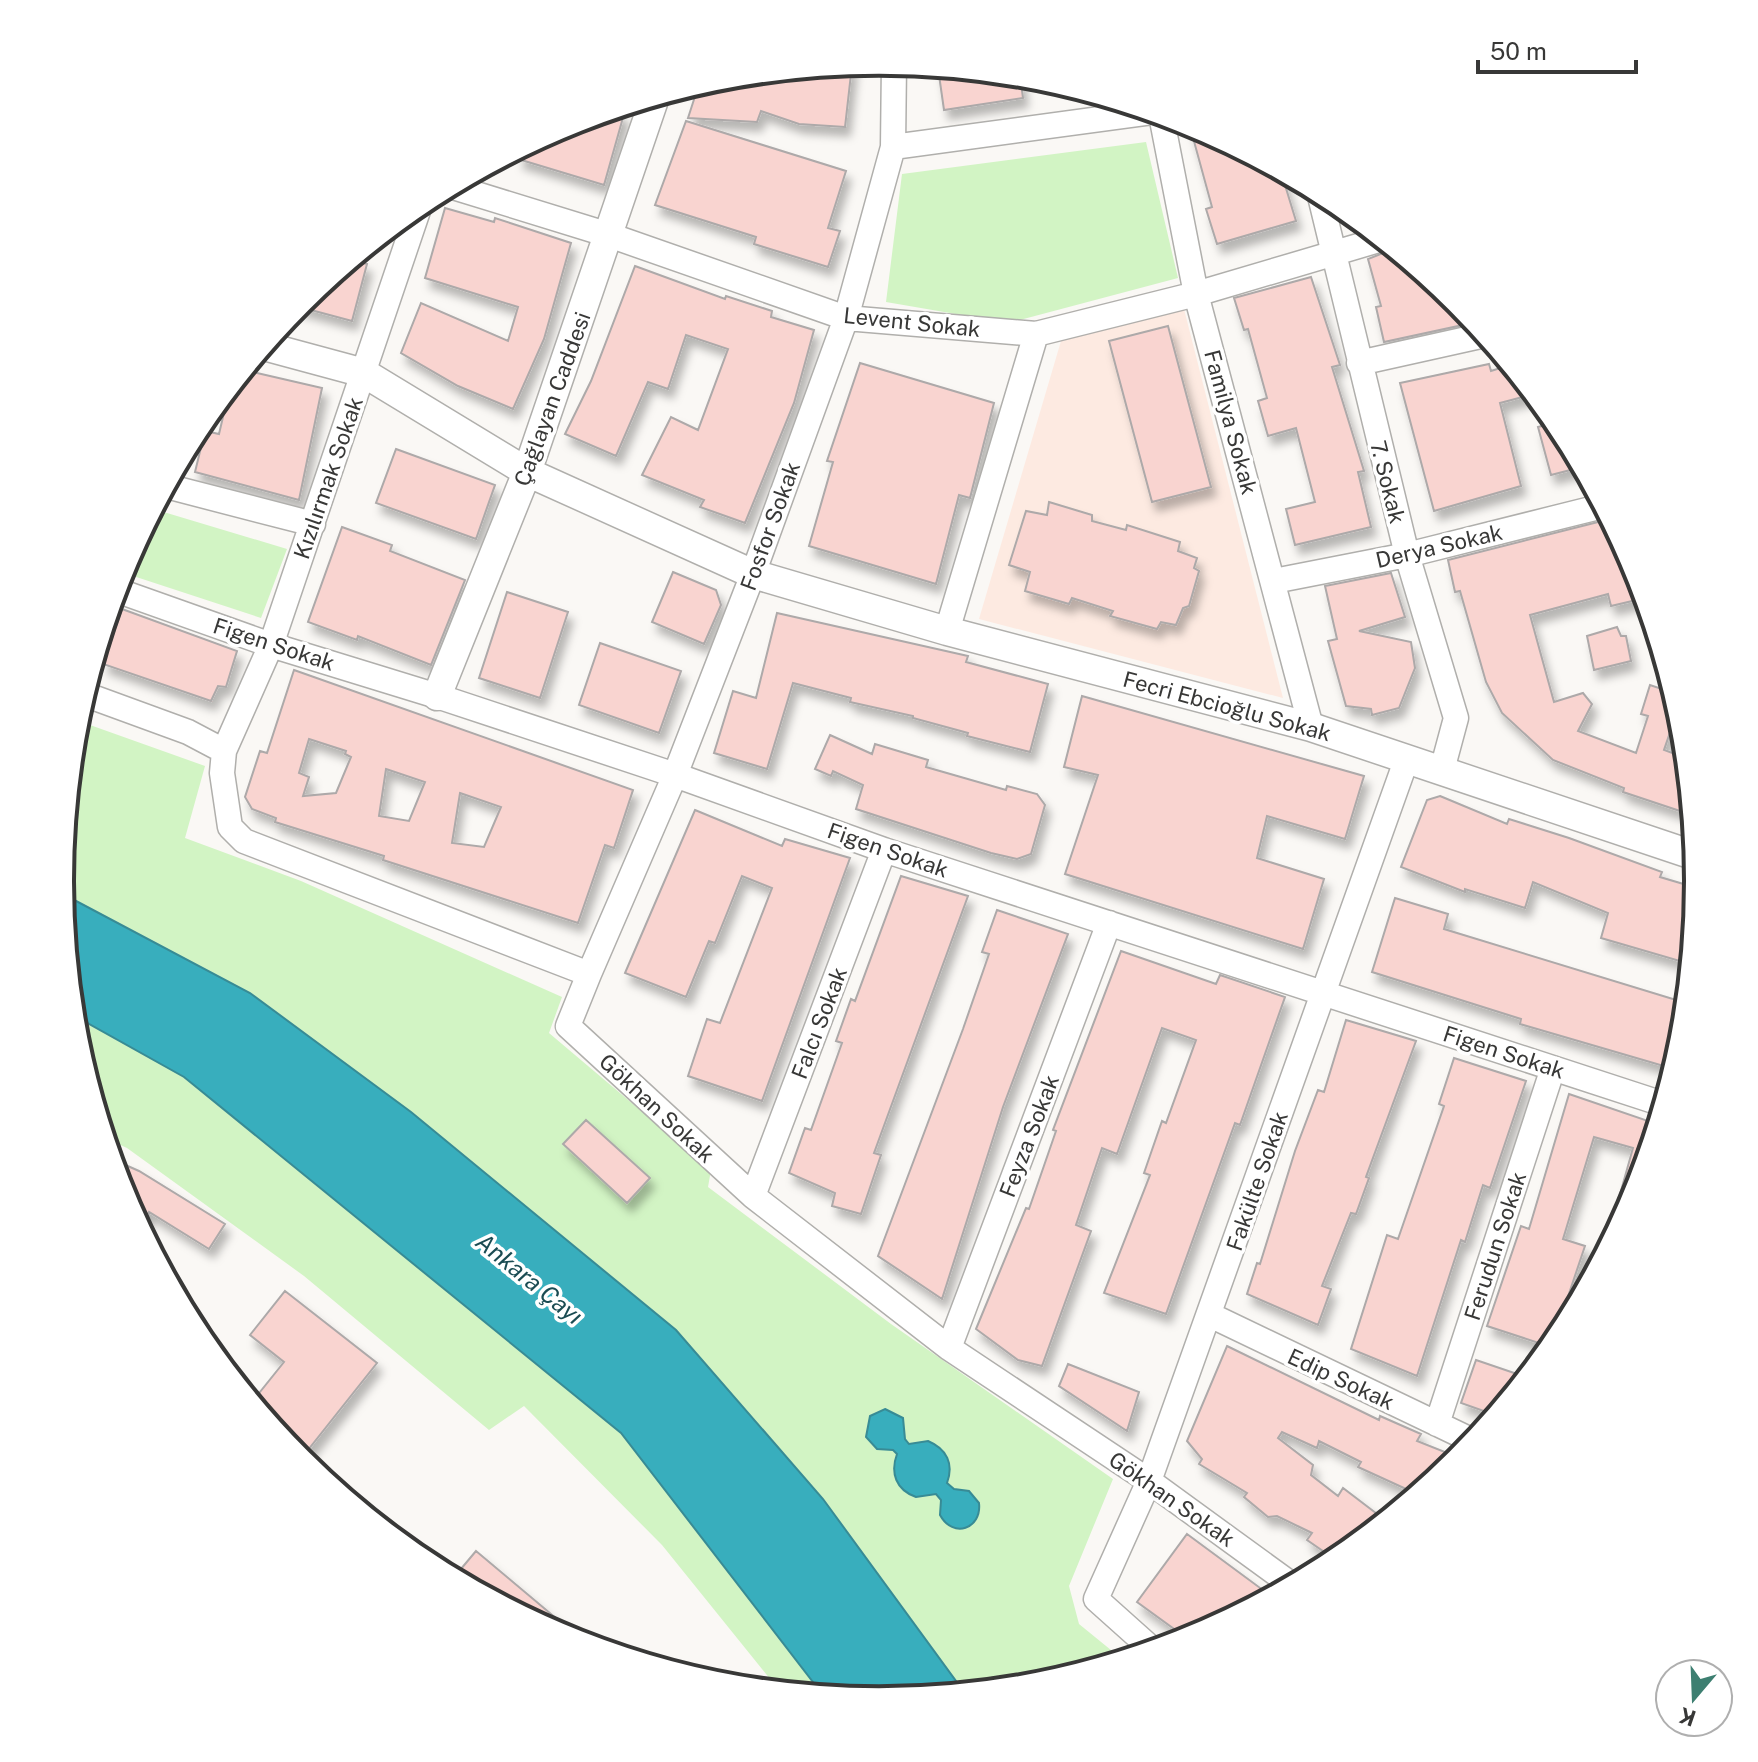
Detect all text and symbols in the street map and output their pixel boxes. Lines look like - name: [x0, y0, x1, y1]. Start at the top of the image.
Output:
- scale bar: [1478, 24, 1636, 74]
- text: 50 m: [1490, 37, 1547, 65]
- street label: Levent Sokak: [842, 302, 982, 342]
- street label: Çağlayan Caddesi: [508, 308, 596, 490]
- street label: Familya Sokak: [1199, 347, 1263, 497]
- street label: Kızılırmak Sokak: [288, 394, 368, 562]
- street label: 7. Sokak: [1365, 438, 1411, 526]
- street label: Fosfor Sokak: [735, 458, 805, 594]
- street label: Derya Sokak: [1373, 519, 1505, 573]
- street label: Figen Sokak: [210, 612, 338, 676]
- street label: Fecri Ebcioğlu Sokak: [1120, 666, 1334, 746]
- street label: Figen Sokak: [824, 817, 952, 883]
- street label: Falcı Sokak: [786, 964, 852, 1082]
- street label: Figen Sokak: [1440, 1020, 1568, 1084]
- street label: Gökhan Sokak: [594, 1048, 720, 1168]
- street label: Feyza Sokak: [994, 1071, 1064, 1201]
- street label: Fakülte Sokak: [1221, 1108, 1293, 1254]
- street label: Ferudun Sokak: [1459, 1169, 1531, 1323]
- water label: Ankara Çayı: [471, 1227, 588, 1330]
- street label: Edip Sokak: [1284, 1343, 1398, 1415]
- street label: Gökhan Sokak: [1104, 1446, 1240, 1552]
- north arrow: [1654, 1658, 1734, 1738]
- text: K: [1676, 1702, 1699, 1732]

